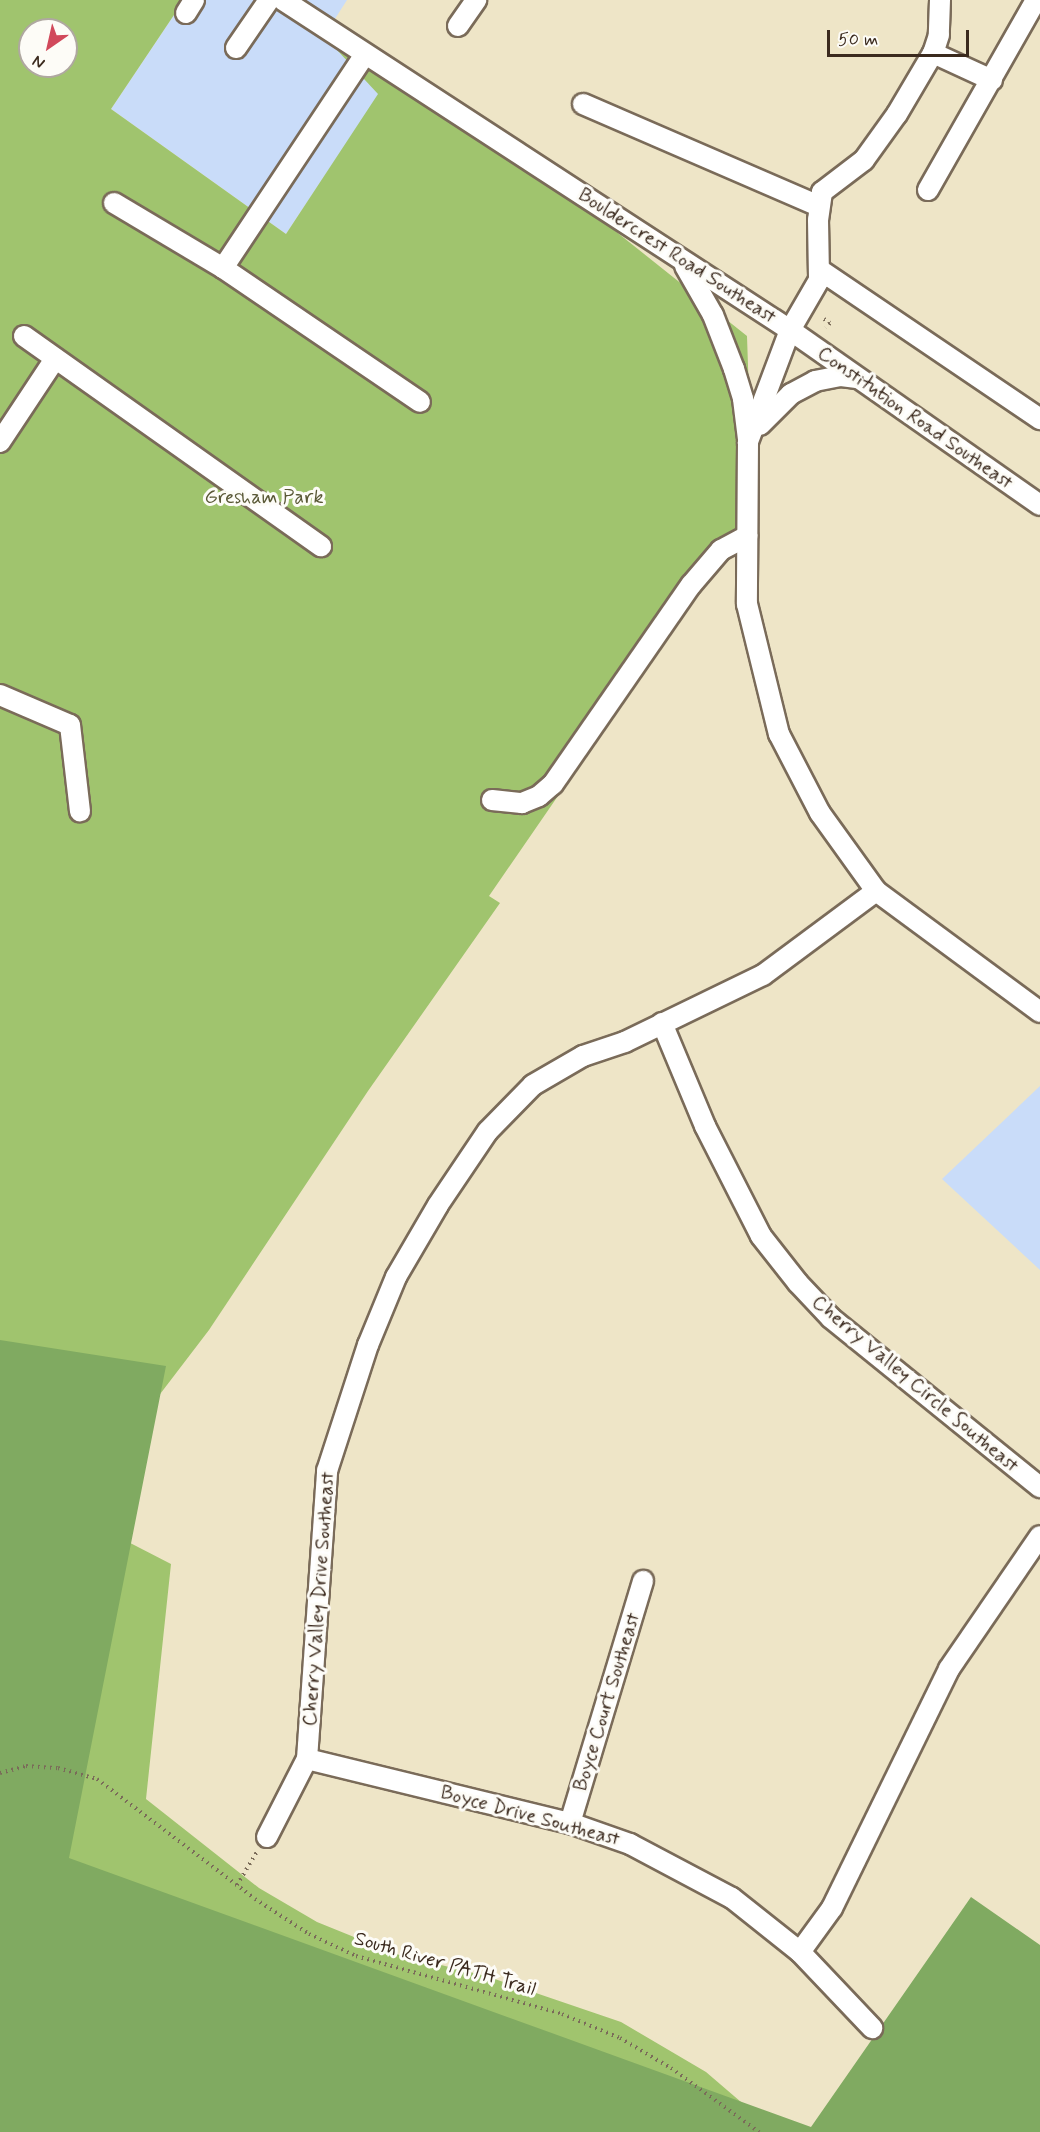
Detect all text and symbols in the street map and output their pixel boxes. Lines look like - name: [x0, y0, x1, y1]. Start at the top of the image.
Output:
- north arrow: [18, 18, 78, 78]
- scale bar: [830, 18, 972, 56]
- text: 50 m: [838, 28, 878, 52]
- text: N: [28, 50, 49, 73]
- street label: Bouldercrest Road Southeast: [574, 183, 780, 329]
- street label: Constitution Road Southeast: [814, 342, 1016, 494]
- park label: Gresham Park: [205, 485, 323, 509]
- street label: Cherry Valley Circle Southeast: [810, 1293, 1020, 1475]
- street label: Cherry Valley Drive Southeast: [298, 1474, 340, 1724]
- street label: Boyce Court Southeast: [569, 1611, 645, 1793]
- street label: Boyce Drive Southeast: [440, 1781, 620, 1851]
- street label: South River PATH Trail: [351, 1927, 539, 2001]

